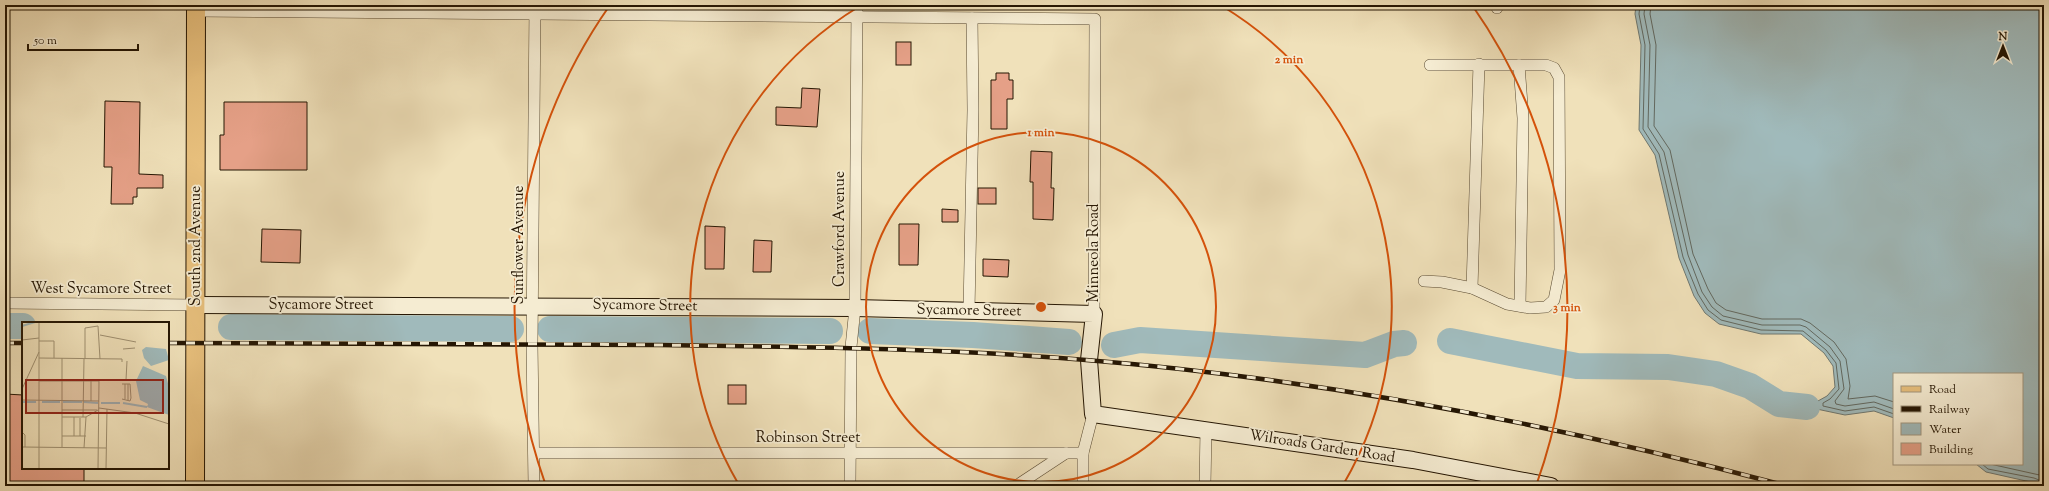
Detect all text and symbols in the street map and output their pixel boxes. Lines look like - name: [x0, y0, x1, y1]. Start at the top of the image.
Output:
- scale bar: [28, 26, 138, 52]
- north arrow: [1983, 26, 2023, 66]
- text: N: [1998, 29, 2008, 45]
- text: 50 m: [33, 32, 57, 50]
- text: 2 min: [1275, 51, 1304, 69]
- text: 1 min: [1026, 124, 1055, 142]
- street label: Crawford Avenue: [830, 171, 851, 287]
- street label: Sunflower Avenue: [509, 185, 530, 305]
- street label: South 2nd Avenue: [186, 186, 207, 306]
- street label: Minneola Road: [1084, 203, 1105, 302]
- street label: West Sycamore Street: [30, 279, 172, 300]
- street label: Sycamore Street: [269, 295, 373, 316]
- street label: Sycamore Street: [592, 295, 698, 317]
- text: 3 min: [1553, 299, 1582, 317]
- street label: Sycamore Street: [916, 300, 1022, 322]
- centre of rings: [1034, 300, 1048, 314]
- inset map: [22, 322, 169, 469]
- legend: [1893, 373, 2023, 465]
- text: Road: [1929, 381, 1956, 399]
- text: Railway: [1929, 401, 1970, 419]
- text: Water: [1929, 421, 1962, 439]
- street label: Wilroads Garden Road: [1247, 425, 1397, 469]
- street label: Robinson Street: [756, 428, 860, 449]
- text: Building: [1929, 441, 1973, 459]

